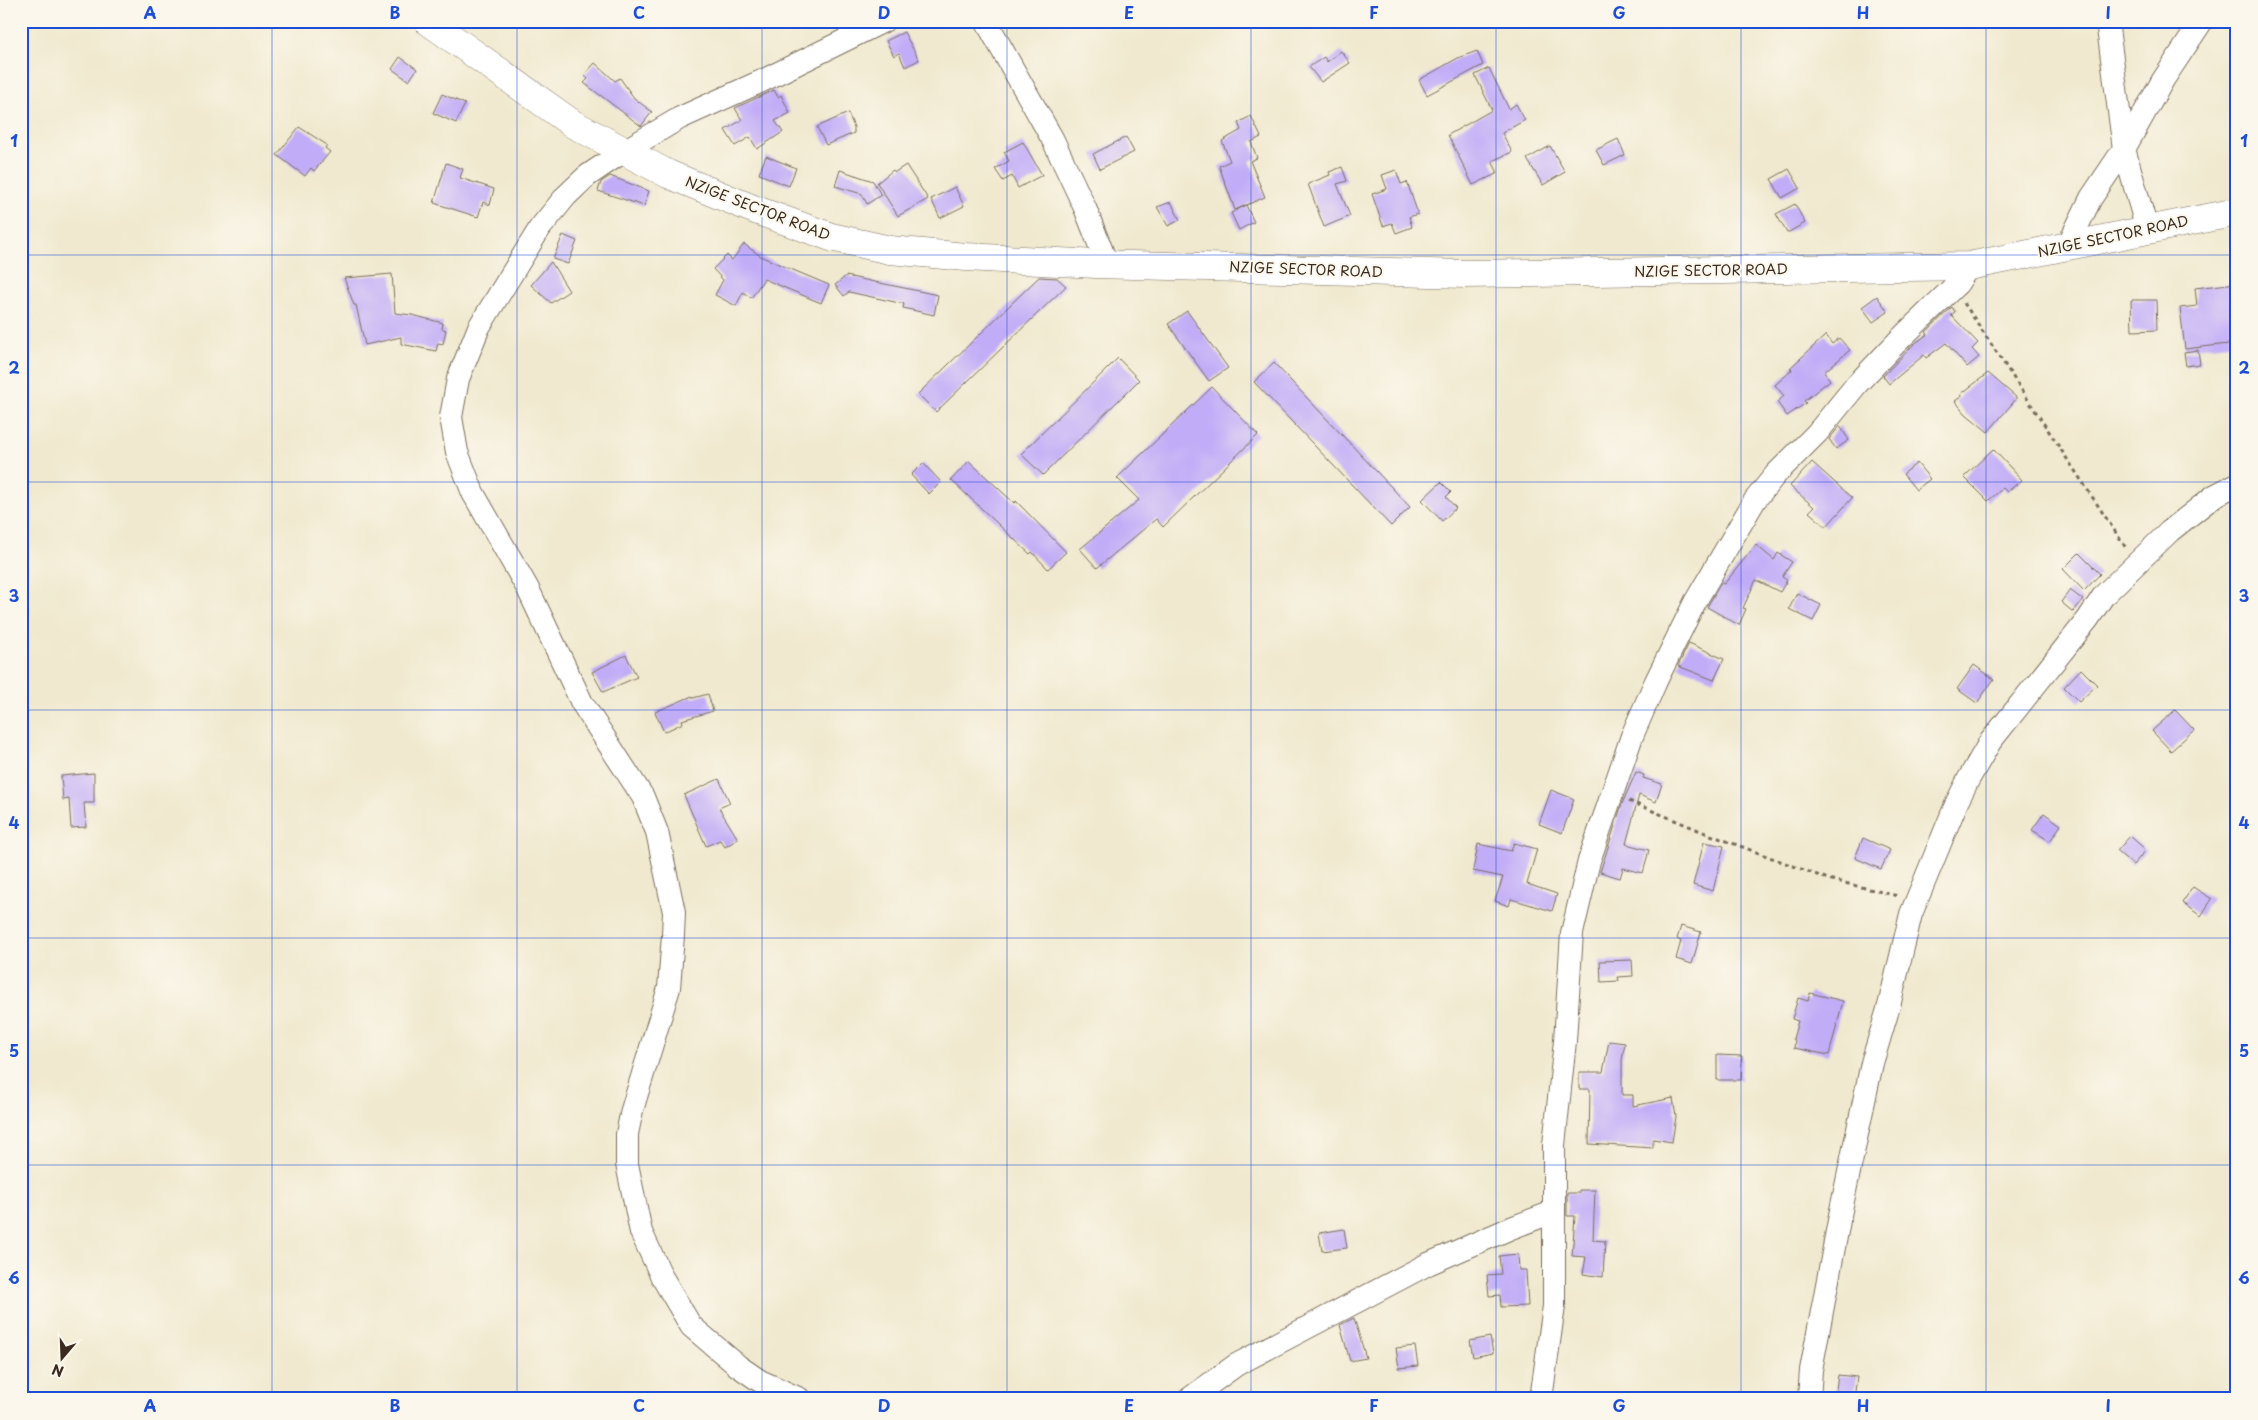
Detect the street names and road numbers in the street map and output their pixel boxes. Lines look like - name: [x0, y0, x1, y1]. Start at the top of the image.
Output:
- street label: NZIGE SECTOR ROAD: [682, 171, 834, 245]
- street label: NZIGE SECTOR ROAD: [2036, 210, 2190, 262]
- street label: NZIGE SECTOR ROAD: [1229, 256, 1383, 282]
- street label: NZIGE SECTOR ROAD: [1634, 258, 1788, 282]

